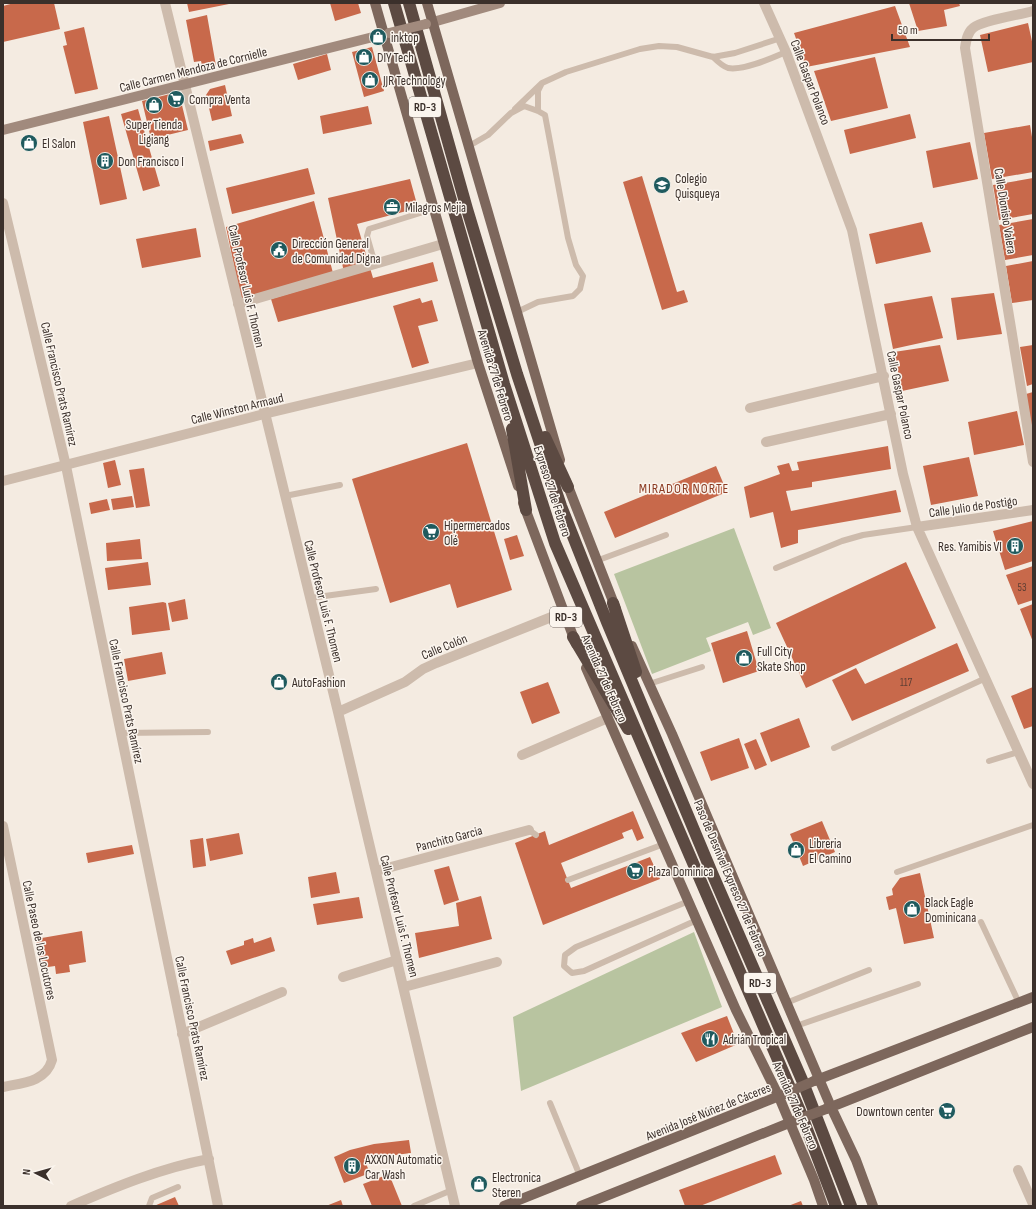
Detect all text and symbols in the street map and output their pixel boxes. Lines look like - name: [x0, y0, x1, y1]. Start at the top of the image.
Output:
- scale bar: [892, 16, 989, 42]
- text: 50 m: [898, 23, 918, 38]
- shop icon: inktop: [368, 27, 388, 47]
- place label: inktop: [391, 30, 419, 46]
- street label: Calle Gaspar Polanco: [786, 38, 834, 127]
- street label: Calle Carmen Mendoza de Cornielle: [118, 44, 269, 96]
- shop icon: DIY Tech: [354, 47, 374, 67]
- place label: DIY Tech: [377, 50, 414, 66]
- shop icon: JJR Technology: [360, 70, 380, 90]
- place label: JJR Technology: [382, 73, 445, 89]
- supermarket icon: Compra Venta: [166, 89, 186, 109]
- place label: Compra Venta: [189, 92, 250, 108]
- shop icon: Super Tienda Ligiang: [144, 95, 164, 115]
- road number: RD-3: [409, 97, 441, 117]
- place label: Super Tienda Ligiang: [126, 117, 182, 148]
- shop icon: El Salon: [19, 133, 39, 153]
- place label: El Salon: [42, 136, 76, 152]
- building icon: Don Francisco I: [95, 151, 115, 171]
- place label: Don Francisco I: [118, 154, 184, 170]
- street label: Calle Dionisio Valera: [990, 167, 1020, 255]
- place label: Colegio Quisqueya: [675, 171, 720, 202]
- school or university icon: Colegio Quisqueya: [652, 175, 672, 195]
- office icon: Milagros Mejia: [382, 197, 402, 217]
- place label: Milagros Mejia: [405, 200, 466, 216]
- street label: Calle Profesor Luis F. Thomen: [224, 223, 268, 349]
- place label: Dirección General de Comunidad Digna: [292, 236, 381, 267]
- public building icon: Dirección General de Comunidad Digna: [269, 240, 289, 260]
- street label: Calle Francisco Prats Ramírez: [37, 321, 81, 448]
- street label: Avenida 27 de Febrero: [473, 327, 516, 423]
- street label: Calle Gaspar Polanco: [883, 350, 917, 441]
- street label: Calle Winston Armaud: [189, 390, 285, 428]
- street label: Expreso 27 de Febrero: [530, 444, 574, 539]
- district label: MIRADOR NORTE: [639, 480, 729, 497]
- street label: Calle Julio de Postigo: [928, 493, 1018, 521]
- place label: Hipermercados Olé: [444, 518, 510, 549]
- supermarket icon: Hipermercados Olé: [421, 522, 441, 542]
- building icon: Res. Yamibis VI: [1005, 536, 1025, 556]
- street label: Calle Profesor Luis F. Thomen: [300, 538, 346, 664]
- place label: Res. Yamibis VI: [938, 539, 1002, 555]
- house number: 53: [1017, 581, 1027, 594]
- road number: RD-3: [550, 607, 582, 627]
- street label: Calle Colón: [419, 630, 470, 663]
- street label: Avenida 27 de Febrero: [577, 631, 631, 725]
- street label: Calle Francisco Prats Ramírez: [105, 638, 147, 765]
- place label: Full City Skate Shop: [757, 644, 806, 675]
- shop icon: Full City Skate Shop: [734, 648, 754, 668]
- shop icon: AutoFashion: [269, 672, 289, 692]
- place label: AutoFashion: [291, 675, 346, 691]
- house number: 117: [900, 676, 913, 689]
- street label: Paso de Desnivel Expreso 27 de Febrero: [690, 798, 770, 959]
- street label: Panchito Garcia: [414, 822, 484, 855]
- place label: Libreria El Camino: [809, 836, 852, 867]
- shop icon: Libreria El Camino: [786, 840, 806, 860]
- street label: Calle Profesor Luis F. Thomen: [376, 853, 422, 979]
- supermarket icon: Plaza Dominica: [625, 861, 645, 881]
- place label: Plaza Dominica: [648, 864, 713, 880]
- street label: Calle Paseo de los Locutores: [19, 879, 60, 1002]
- place label: Black Eagle Dominicana: [925, 895, 976, 926]
- shop icon: Black Eagle Dominicana: [902, 899, 922, 919]
- street label: Calle Francisco Prats Ramírez: [171, 955, 213, 1082]
- road number: RD-3: [744, 973, 776, 993]
- restaurant icon: Adrián Tropical: [700, 1029, 720, 1049]
- place label: Adrián Tropical: [722, 1032, 786, 1048]
- street label: Avenida 27 de Febrero: [768, 1058, 822, 1152]
- street label: Avenida José Núñez de Cáceres: [643, 1079, 773, 1145]
- supermarket icon: Downtown center: [937, 1101, 957, 1121]
- place label: Downtown center: [856, 1104, 934, 1120]
- place label: AXXON Automatic Car Wash: [364, 1152, 442, 1183]
- north arrow: [16, 1153, 56, 1193]
- building icon: AXXON Automatic Car Wash: [342, 1156, 362, 1176]
- text: N: [20, 1168, 33, 1176]
- place label: Electronica Steren: [492, 1170, 541, 1201]
- shop icon: Electronica Steren: [469, 1174, 489, 1194]

